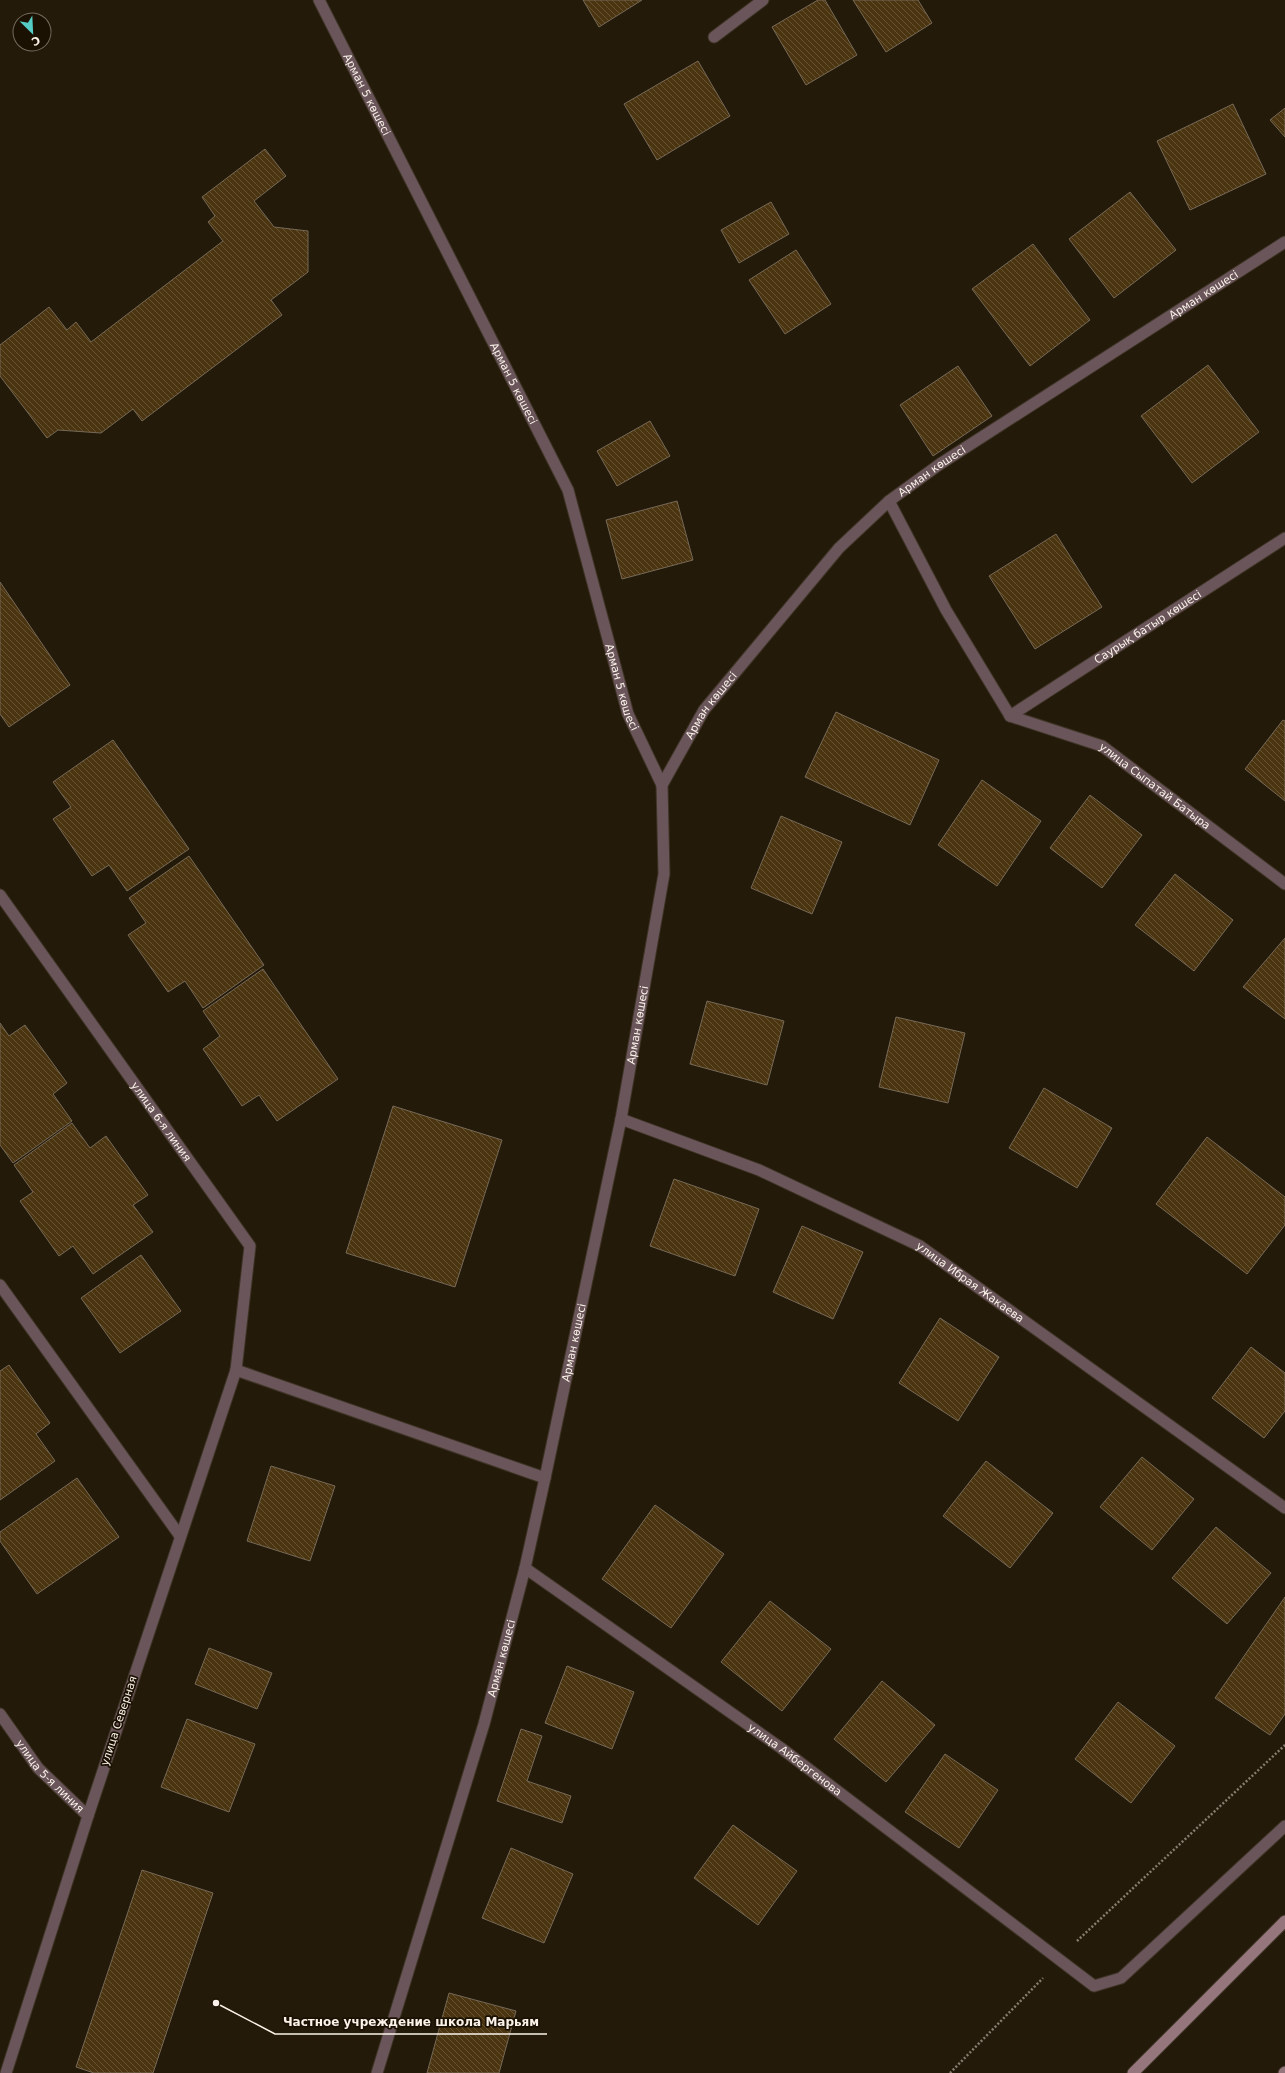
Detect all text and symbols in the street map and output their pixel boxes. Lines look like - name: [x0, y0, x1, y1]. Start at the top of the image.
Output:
- north arrow: [12, 12, 52, 52]
- text: С: [30, 33, 42, 48]
- street label: Арман 5 көшесі: [341, 51, 393, 138]
- street label: Арман көшесі: [1166, 267, 1240, 321]
- street label: Арман 5 көшесі: [488, 340, 540, 426]
- street label: Арман көшесі: [895, 443, 968, 499]
- street label: Саурық батыр көшесі: [1092, 587, 1204, 666]
- street label: Арман 5 көшесі: [603, 642, 641, 733]
- street label: Арман көшесі: [683, 669, 739, 741]
- street label: улица Сыпатай Батыра: [1097, 740, 1213, 832]
- street label: Арман көшесі: [624, 985, 651, 1065]
- street label: улица 6-я линия: [129, 1079, 194, 1164]
- street label: улица Ибрая Жакаева: [914, 1239, 1027, 1325]
- street label: Арман көшесі: [559, 1302, 588, 1383]
- street label: Арман көшесі: [485, 1618, 518, 1698]
- street label: улица Северная: [98, 1674, 140, 1768]
- street label: улица Айбергенова: [746, 1720, 844, 1798]
- street label: улица 5-я линия: [13, 1737, 87, 1815]
- callout: Частное учреждение школа Марьям: [275, 2010, 547, 2034]
- text: Частное учреждение школа Марьям: [283, 2015, 539, 2029]

